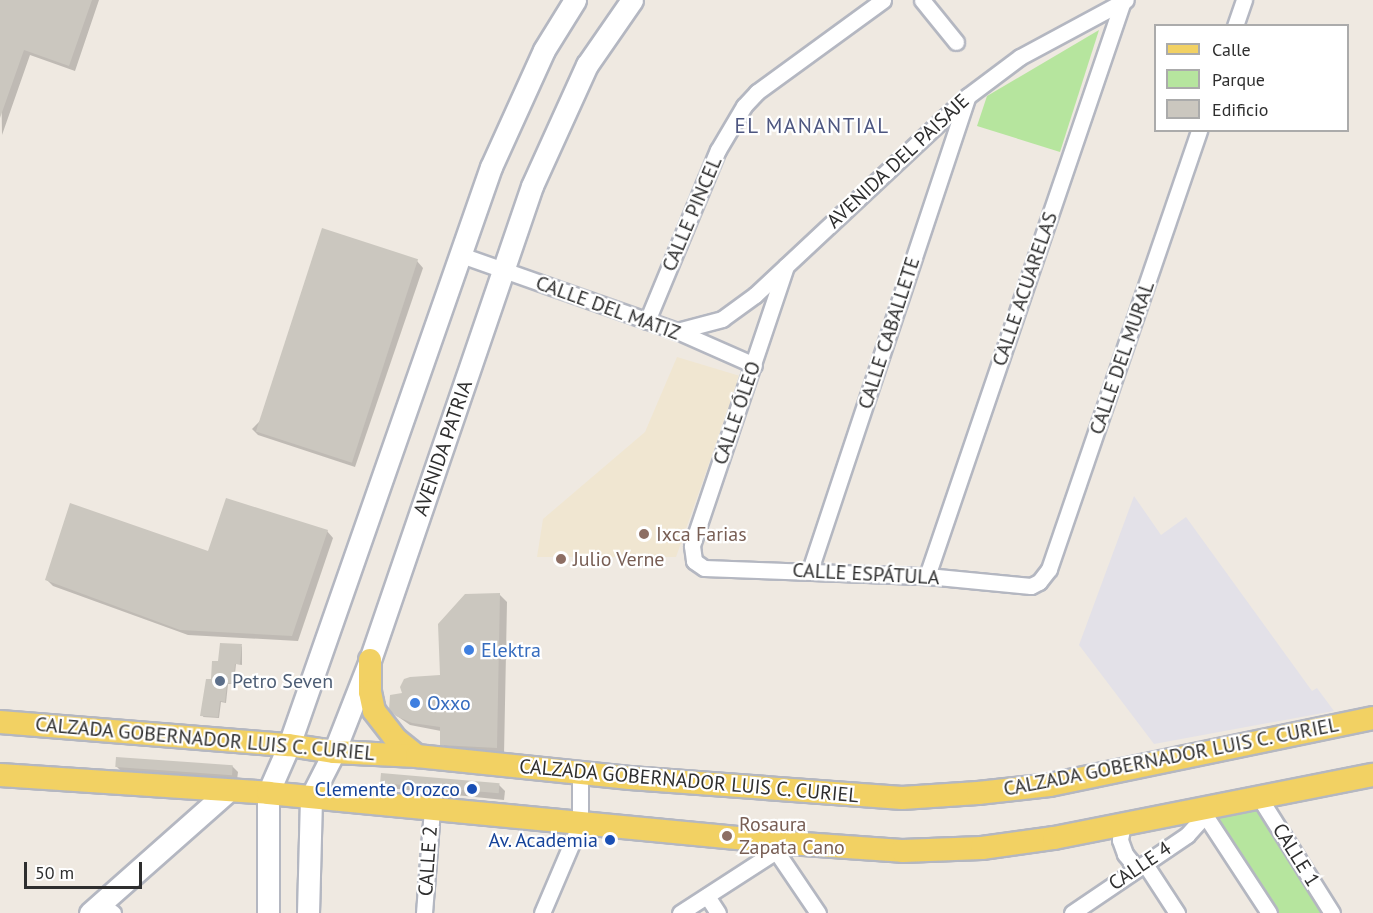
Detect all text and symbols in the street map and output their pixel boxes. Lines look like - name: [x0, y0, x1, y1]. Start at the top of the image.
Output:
- legend: [1154, 24, 1349, 132]
- text: Calle: [1212, 38, 1251, 61]
- text: Parque: [1212, 68, 1265, 91]
- street label: AVENIDA DEL PAISAJE: [821, 88, 975, 234]
- text: Edificio: [1212, 98, 1268, 121]
- district label: EL MANANTIAL: [734, 113, 890, 139]
- street label: CALLE PINCEL: [657, 153, 727, 275]
- street label: CALLE ACUARELAS: [987, 208, 1063, 370]
- street label: CALLE CABALLETE: [853, 254, 925, 412]
- street label: CALLE DEL MATIZ: [532, 271, 684, 345]
- street label: CALLE DEL MURAL: [1084, 278, 1160, 438]
- street label: CALLE ÓLEO: [708, 358, 766, 468]
- street label: AVENIDA PATRIA: [408, 377, 478, 519]
- place label: Ixca Farias: [656, 522, 747, 546]
- marker: Ixca Farias: [637, 527, 651, 541]
- place label: Julio Verne: [573, 547, 665, 571]
- marker: Julio Verne: [554, 552, 568, 566]
- street label: CALLE ESPÁTULA: [792, 558, 940, 590]
- place label: Elektra: [481, 638, 541, 662]
- marker: Elektra: [462, 643, 476, 657]
- place label: Petro Seven: [232, 669, 333, 693]
- marker: Petro Seven: [213, 674, 227, 688]
- place label: Oxxo: [427, 691, 471, 715]
- marker: Oxxo: [408, 696, 422, 710]
- street label: CALZADA GOBERNADOR LUIS C. CURIEL: [33, 712, 377, 766]
- street label: CALZADA GOBERNADOR LUIS C. CURIEL: [1000, 713, 1342, 801]
- street label: CALZADA GOBERNADOR LUIS C. CURIEL: [517, 754, 861, 808]
- place label: Clemente Orozco: [314, 777, 460, 801]
- marker: Clemente Orozco: [465, 782, 479, 796]
- place label: Rosaura Zapata Cano: [739, 813, 845, 860]
- street label: CALLE 1: [1267, 819, 1325, 891]
- street label: CALLE 2: [414, 825, 442, 897]
- place label: Av. Academia: [486, 828, 598, 852]
- marker: Rosaura Zapata Cano: [720, 829, 734, 843]
- marker: Av. Academia: [603, 833, 617, 847]
- street label: CALLE 4: [1104, 836, 1176, 896]
- scale bar: [27, 850, 146, 888]
- text: 50 m: [35, 861, 74, 884]

